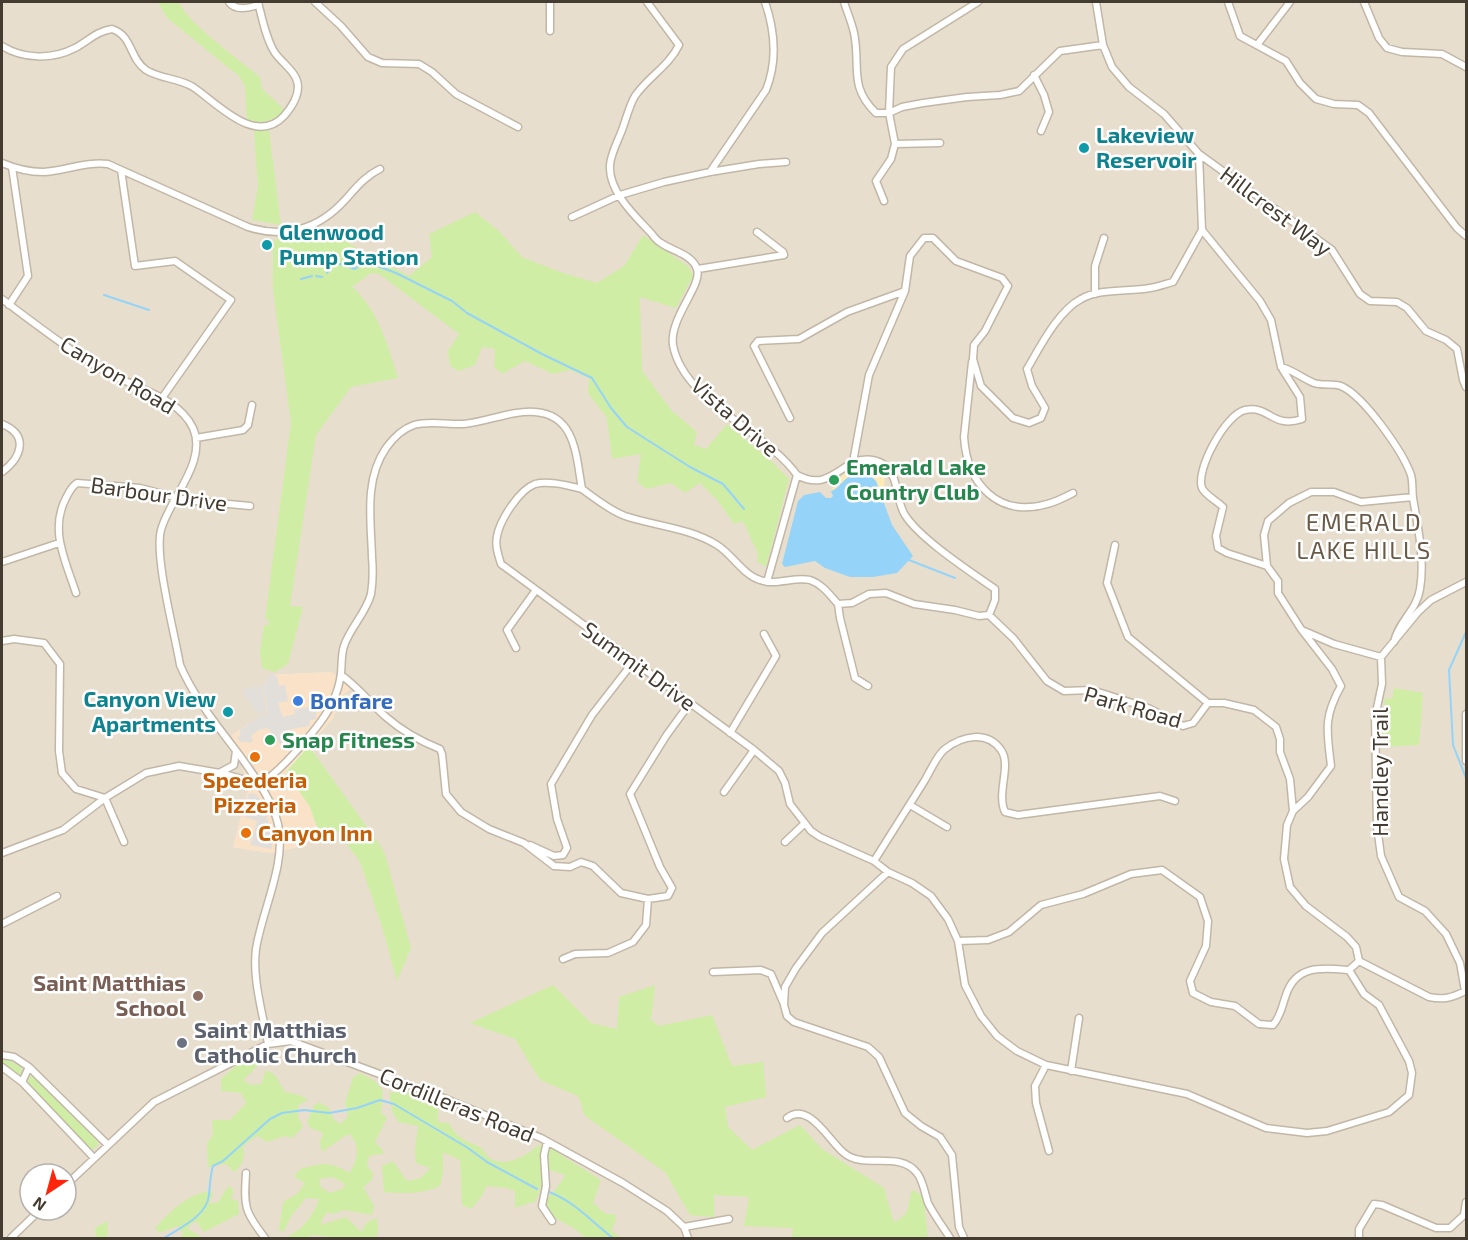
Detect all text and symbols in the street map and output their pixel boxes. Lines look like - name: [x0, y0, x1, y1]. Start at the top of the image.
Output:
- place label: Lakeview Reservoir: [1096, 121, 1197, 172]
- marker: Lakeview Reservoir: [1077, 141, 1091, 155]
- street label: Hillcrest Way: [1216, 160, 1338, 261]
- place label: Glenwood Pump Station: [279, 218, 419, 269]
- marker: Glenwood Pump Station: [260, 238, 274, 252]
- street label: Canyon Road: [56, 330, 181, 419]
- street label: Vista Drive: [687, 371, 785, 461]
- place label: Emerald Lake Country Club: [846, 453, 986, 505]
- street label: Barbour Drive: [89, 471, 229, 515]
- marker: Emerald Lake Country Club: [827, 473, 841, 487]
- district label: EMERALD LAKE HILLS: [1296, 507, 1432, 564]
- street label: Summit Drive: [578, 615, 702, 715]
- street label: Park Road: [1081, 680, 1185, 732]
- place label: Canyon View Apartments: [83, 685, 216, 736]
- place label: Bonfare: [310, 687, 393, 713]
- marker: Bonfare: [291, 694, 305, 708]
- marker: Canyon View Apartments: [221, 705, 235, 719]
- street label: Handley Trail: [1366, 707, 1392, 837]
- place label: Snap Fitness: [282, 726, 415, 752]
- marker: Snap Fitness: [263, 733, 277, 747]
- marker: Speederia Pizzeria: [248, 750, 262, 764]
- place label: Speederia Pizzeria: [203, 766, 307, 817]
- place label: Canyon Inn: [258, 819, 373, 846]
- marker: Canyon Inn: [239, 826, 253, 840]
- place label: Saint Matthias School: [33, 969, 187, 1020]
- marker: Saint Matthias School: [191, 989, 205, 1003]
- place label: Saint Matthias Catholic Church: [194, 1016, 357, 1067]
- marker: Saint Matthias Catholic Church: [175, 1036, 189, 1050]
- street label: Cordilleras Road: [376, 1061, 538, 1147]
- north arrow: [18, 1162, 78, 1222]
- text: N: [29, 1193, 49, 1216]

